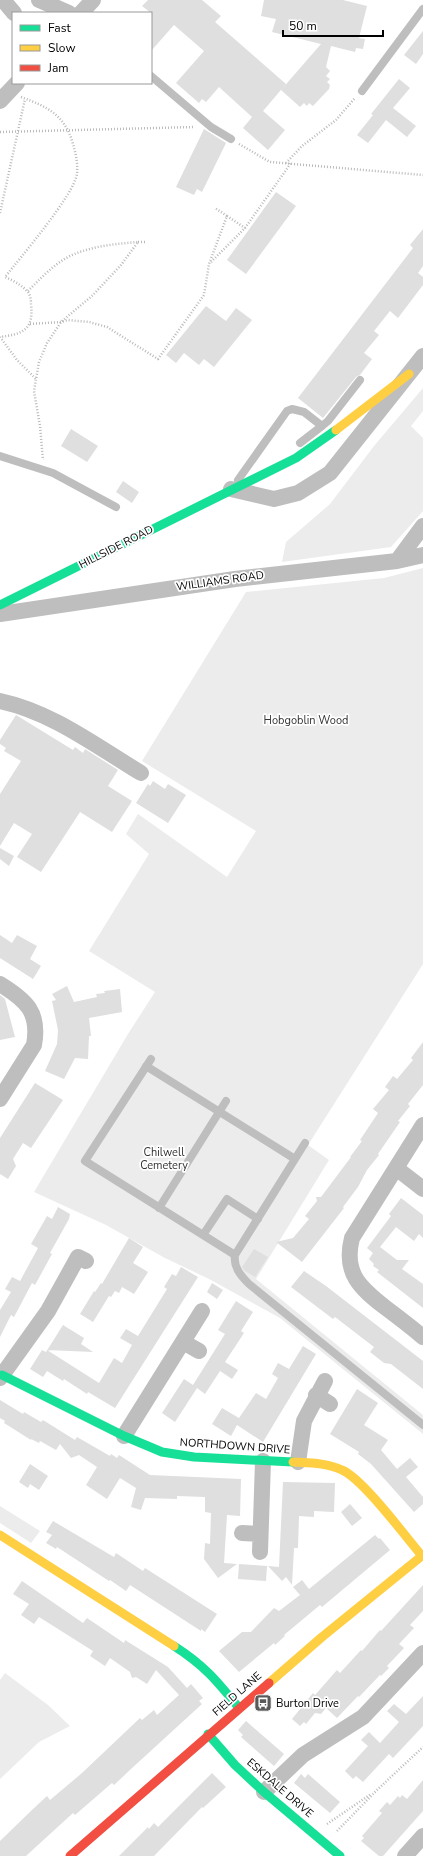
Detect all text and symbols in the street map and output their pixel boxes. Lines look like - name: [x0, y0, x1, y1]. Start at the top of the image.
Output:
- legend: [12, 12, 152, 84]
- scale bar: [283, 12, 383, 38]
- text: 50 m: [289, 18, 317, 34]
- text: Fast: [48, 20, 71, 36]
- text: Slow: [48, 40, 76, 56]
- text: Jam: [47, 60, 69, 76]
- street label: HILLSIDE ROAD: [76, 522, 156, 572]
- street label: WILLIAMS ROAD: [175, 567, 265, 595]
- park label: Hobgoblin Wood: [264, 713, 348, 728]
- park label: Chilwell Cemetery: [140, 1145, 188, 1173]
- street label: NORTHDOWN DRIVE: [179, 1435, 291, 1457]
- street label: FIELD LANE: [209, 1668, 265, 1720]
- bus stop icon: Burton Drive: [253, 1693, 273, 1713]
- place label: Burton Drive: [276, 1696, 339, 1711]
- street label: ESKDALE DRIVE: [244, 1755, 316, 1821]

